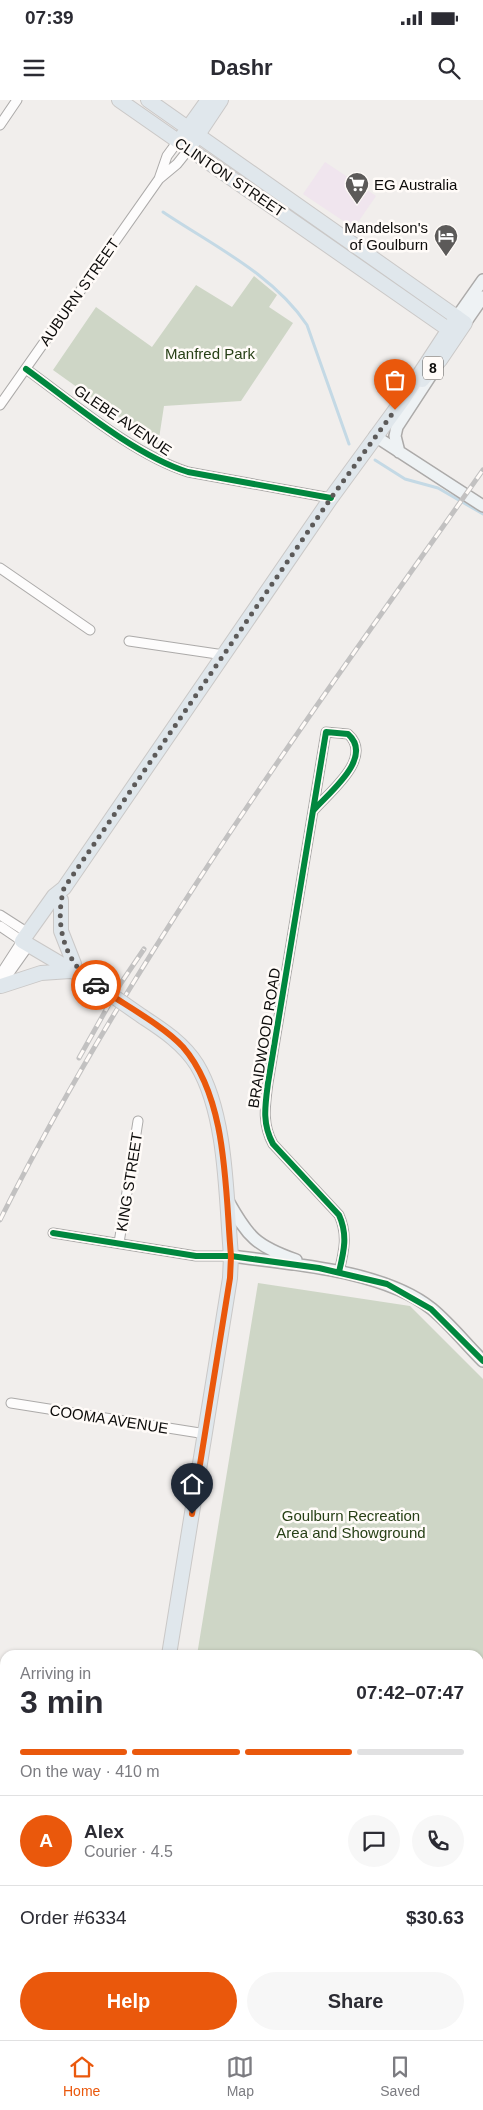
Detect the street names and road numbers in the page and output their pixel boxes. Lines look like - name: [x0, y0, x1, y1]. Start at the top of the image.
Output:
- street label: CLINTON STREET: [172, 134, 288, 220]
- street label: AUBURN STREET: [36, 235, 122, 349]
- road number: 8: [423, 356, 443, 380]
- street label: GLEBE AVENUE: [71, 381, 175, 459]
- street label: BRAIDWOOD ROAD: [245, 967, 284, 1109]
- street label: KING STREET: [113, 1131, 145, 1233]
- street label: COOMA AVENUE: [49, 1401, 169, 1437]

